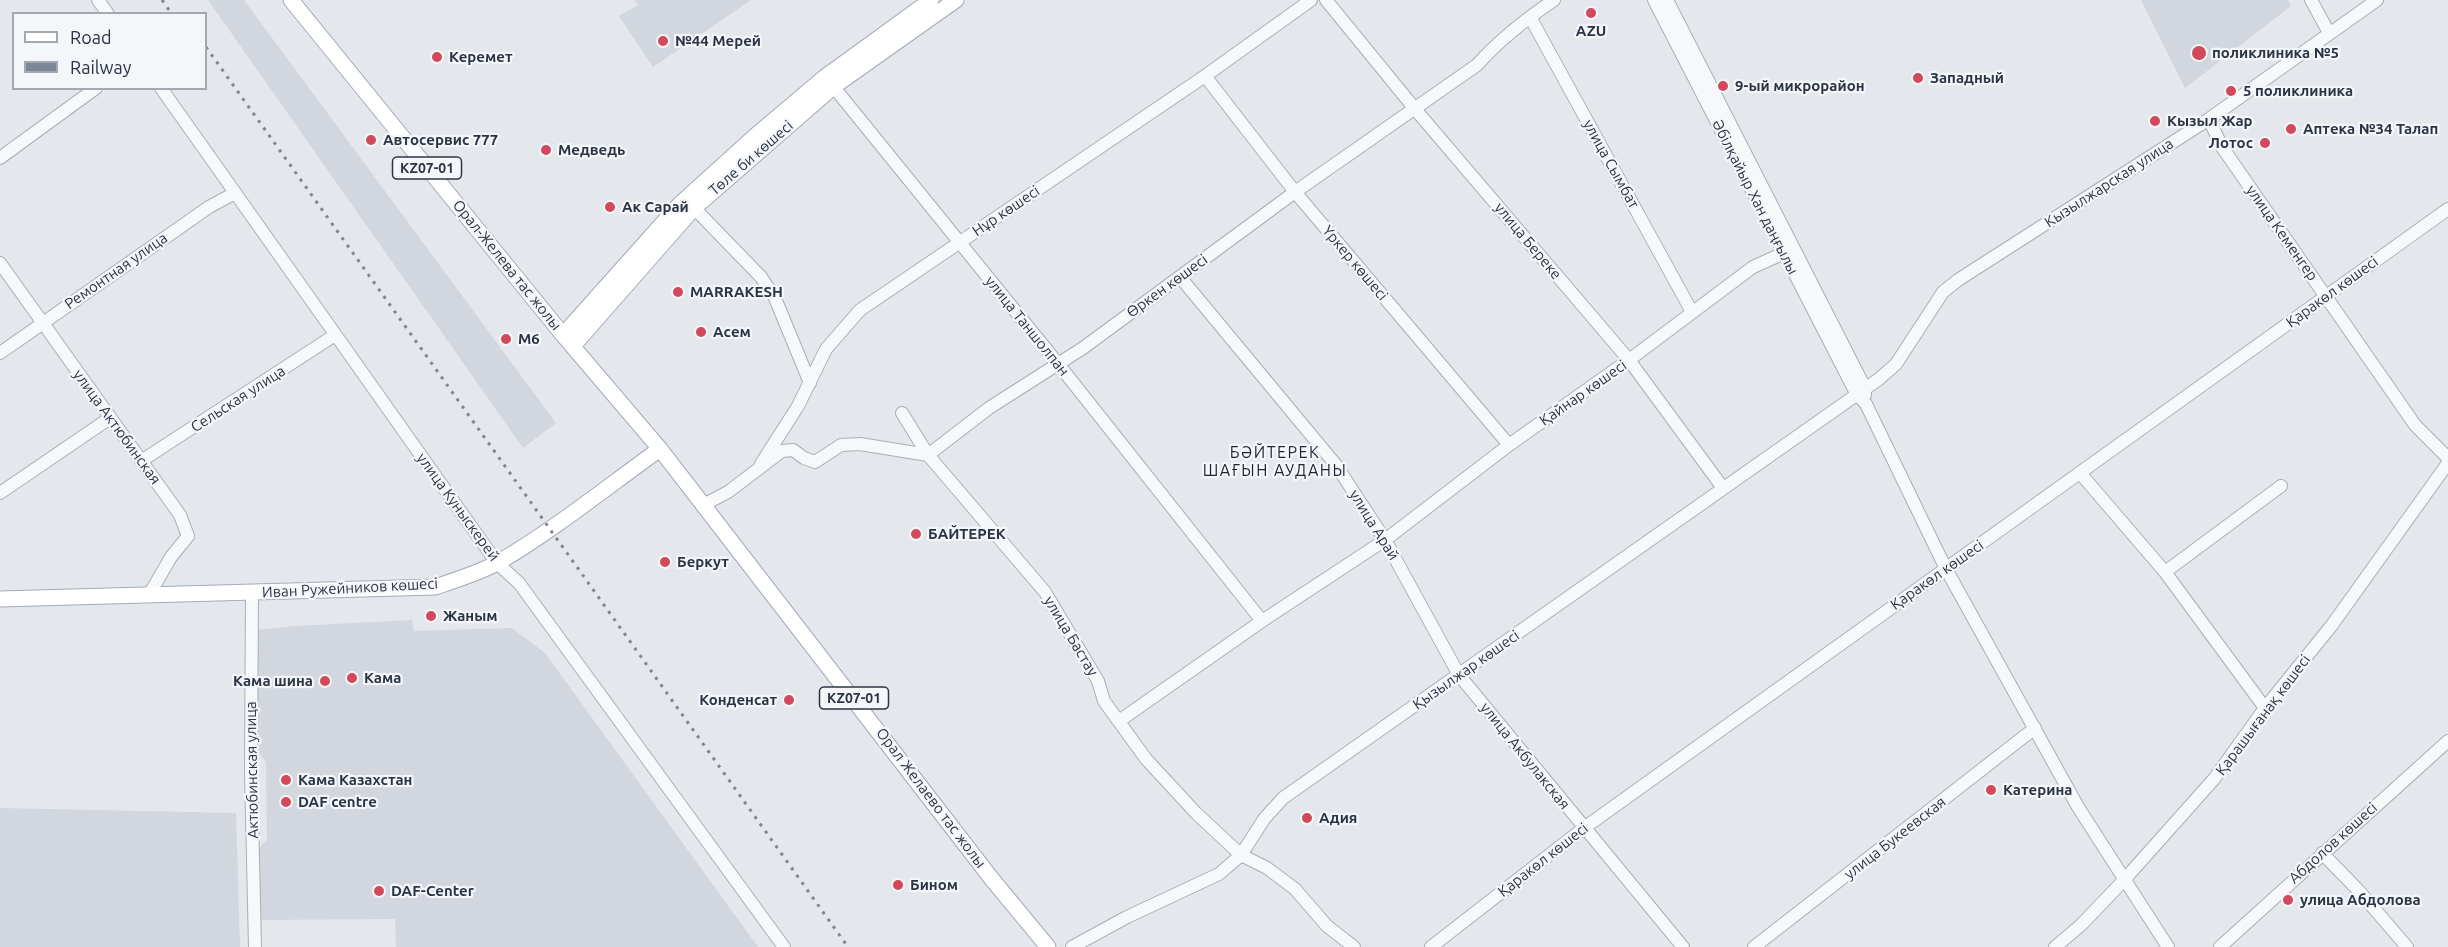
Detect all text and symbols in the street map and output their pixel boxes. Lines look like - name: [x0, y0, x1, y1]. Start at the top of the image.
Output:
- marker: AZU: [1584, 6, 1598, 20]
- legend: [12, 12, 207, 90]
- place label: AZU: [1576, 22, 1606, 40]
- text: Road: [70, 27, 112, 47]
- place label: №44 Мерей: [675, 32, 761, 50]
- marker: №44 Мерей: [656, 34, 670, 48]
- marker: поликлиника №5: [2190, 44, 2208, 62]
- place label: поликлиника №5: [2212, 44, 2339, 62]
- place label: Керемет: [449, 48, 512, 66]
- marker: Керемет: [430, 50, 444, 64]
- text: Railway: [70, 57, 131, 77]
- place label: Западный: [1930, 69, 2004, 87]
- marker: Западный: [1911, 71, 1925, 85]
- place label: 9-ый микрорайон: [1735, 77, 1865, 95]
- marker: 9-ый микрорайон: [1716, 79, 1730, 93]
- place label: 5 поликлиника: [2243, 82, 2353, 100]
- marker: 5 поликлиника: [2224, 84, 2238, 98]
- place label: Кызыл Жар: [2167, 112, 2253, 130]
- marker: Кызыл Жар: [2148, 114, 2162, 128]
- street label: улица Сымбат: [1579, 116, 1643, 212]
- street label: Төле би көшесі: [705, 117, 797, 199]
- street label: Әбілқайыр Хан даңғылы: [1708, 117, 1802, 277]
- place label: Аптека №34 Талап: [2303, 120, 2438, 138]
- marker: Аптека №34 Талап: [2284, 122, 2298, 136]
- place label: Автосервис 777: [383, 131, 498, 149]
- marker: Автосервис 777: [364, 133, 378, 147]
- place label: Лотос: [2209, 134, 2253, 152]
- street label: Кызылжарская улица: [2041, 135, 2177, 231]
- marker: Лотос: [2258, 136, 2272, 150]
- place label: Медведь: [558, 141, 625, 159]
- marker: Медведь: [539, 143, 553, 157]
- road number: KZ07-01: [392, 157, 462, 179]
- street label: Нұр көшесі: [969, 182, 1043, 240]
- street label: улица Кеменгер: [2242, 182, 2322, 284]
- street label: Орал-Желева тас жолы: [449, 196, 565, 334]
- place label: Ак Сарай: [622, 198, 689, 216]
- street label: улица Береке: [1491, 199, 1565, 283]
- marker: Ак Сарай: [603, 200, 617, 214]
- street label: Үркер көшесі: [1318, 222, 1392, 304]
- street label: Ремонтная улица: [61, 229, 171, 313]
- street label: Өркен көшесі: [1123, 251, 1211, 321]
- street label: Қаракөл көшесі: [2282, 253, 2382, 331]
- street label: улица Таншолпан: [981, 272, 1073, 380]
- place label: MARRAKESH: [690, 283, 783, 301]
- marker: MARRAKESH: [671, 285, 685, 299]
- place label: Асем: [713, 323, 751, 341]
- marker: Асем: [694, 325, 708, 339]
- place label: М6: [518, 330, 540, 348]
- marker: М6: [499, 332, 513, 346]
- street label: Қайнар көшесі: [1536, 356, 1630, 430]
- street label: Сельская улица: [187, 362, 289, 436]
- street label: улица Актюбинская: [69, 366, 165, 488]
- district label: БӘЙТЕРЕК ШАҒЫН АУДАНЫ: [1203, 443, 1347, 481]
- street label: улица Куныскерей: [413, 450, 503, 564]
- street label: улица Арай: [1345, 486, 1403, 564]
- place label: БАЙТЕРЕК: [928, 525, 1006, 543]
- marker: БАЙТЕРЕК: [909, 527, 923, 541]
- street label: Қаракөл көшесі: [1887, 536, 1987, 614]
- place label: Беркут: [677, 553, 729, 571]
- marker: Беркут: [658, 555, 672, 569]
- street label: Иван Ружейников көшесі: [262, 574, 438, 602]
- street label: улица Бастау: [1040, 593, 1102, 679]
- place label: Жаным: [443, 607, 498, 625]
- marker: Жаным: [424, 609, 438, 623]
- street label: Қызылжар көшесі: [1409, 626, 1523, 714]
- street label: Қарашығанақ көшесі: [2212, 651, 2314, 779]
- place label: Кама: [364, 669, 401, 687]
- marker: Кама: [345, 671, 359, 685]
- place label: Кама шина: [233, 672, 313, 690]
- marker: Кама шина: [318, 674, 332, 688]
- road number: KZ07-01: [820, 687, 888, 709]
- place label: Конденсат: [699, 691, 777, 709]
- marker: Конденсат: [782, 693, 796, 707]
- street label: улица Акбулакская: [1476, 699, 1574, 813]
- street label: Актюбинская улица: [242, 701, 262, 839]
- street label: Орал Желаево тас жолы: [872, 724, 990, 872]
- place label: Кама Казахстан: [298, 771, 412, 789]
- marker: Кама Казахстан: [279, 773, 293, 787]
- place label: Катерина: [2003, 781, 2072, 799]
- marker: Катерина: [1984, 783, 1998, 797]
- place label: DAF centre: [298, 793, 377, 811]
- street label: улица Букеевская: [1841, 793, 1949, 883]
- marker: DAF centre: [279, 795, 293, 809]
- street label: Абдолов көшесі: [2285, 799, 2381, 887]
- place label: Адия: [1319, 809, 1357, 827]
- marker: Адия: [1300, 811, 1314, 825]
- street label: Қаракөл көшесі: [1494, 819, 1592, 901]
- place label: Бином: [910, 876, 958, 894]
- marker: Бином: [891, 878, 905, 892]
- place label: DAF-Center: [391, 882, 474, 900]
- marker: DAF-Center: [372, 884, 386, 898]
- place label: улица Абдолова: [2300, 891, 2421, 909]
- marker: улица Абдолова: [2281, 893, 2295, 907]

